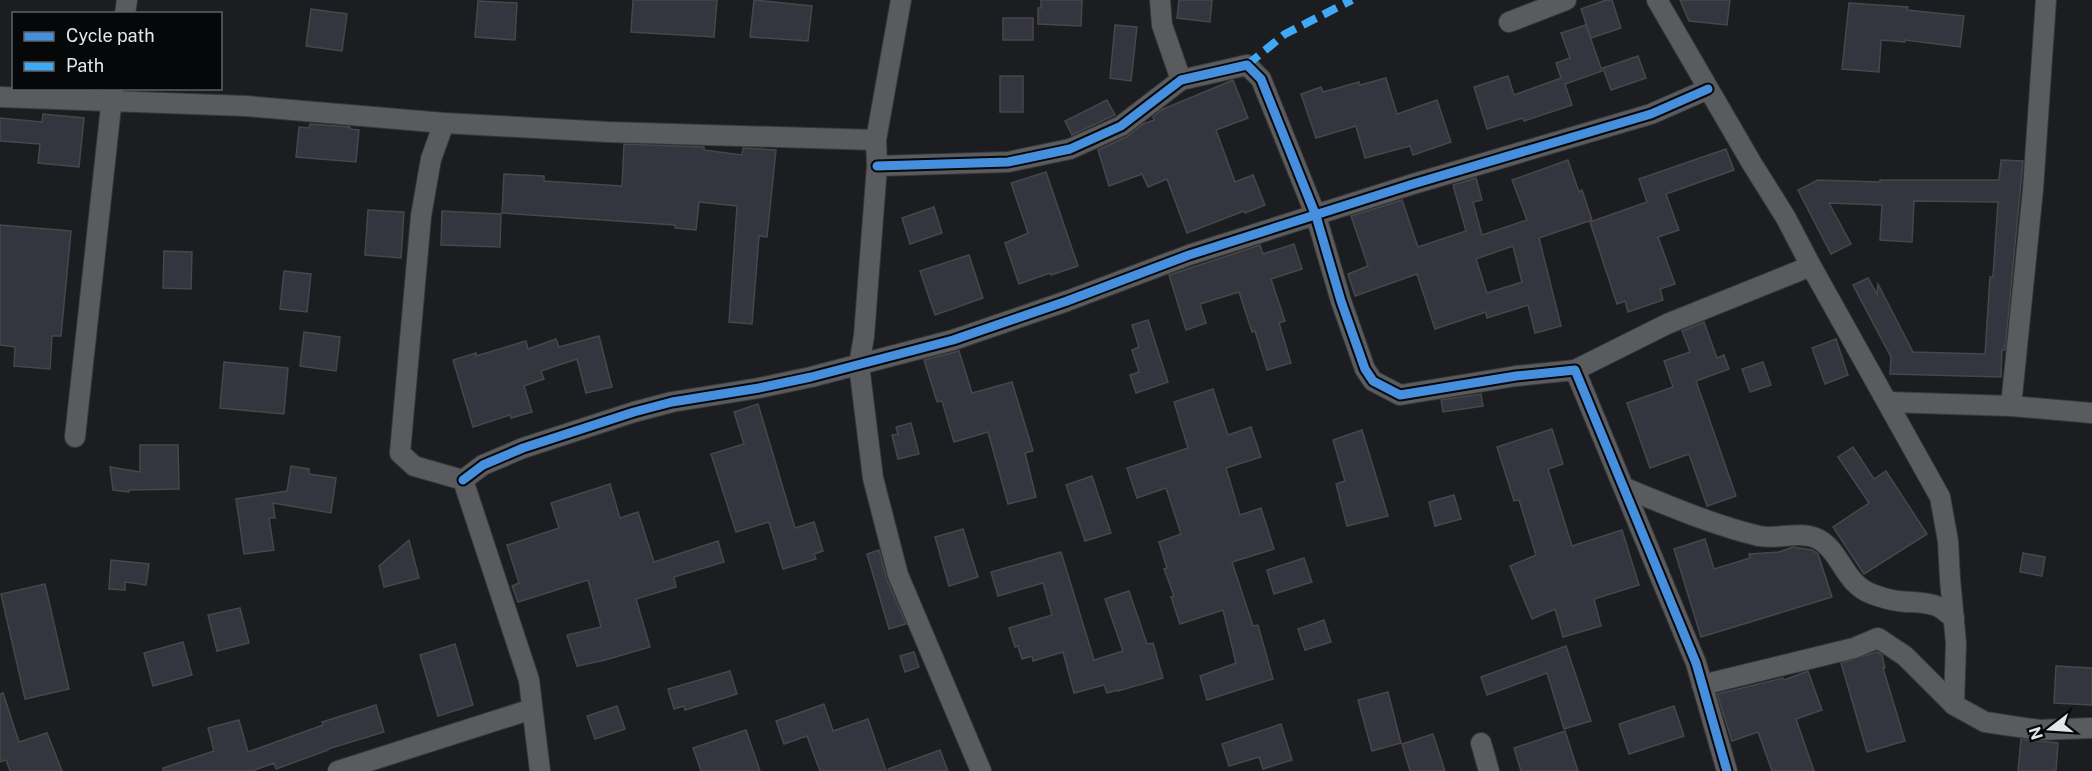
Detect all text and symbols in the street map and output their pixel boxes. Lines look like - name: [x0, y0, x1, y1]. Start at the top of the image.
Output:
- legend: [12, 12, 222, 90]
- text: Cycle path: [66, 25, 155, 46]
- text: Path: [66, 55, 104, 76]
- north arrow: [2020, 699, 2080, 759]
- text: N: [2025, 724, 2047, 742]

